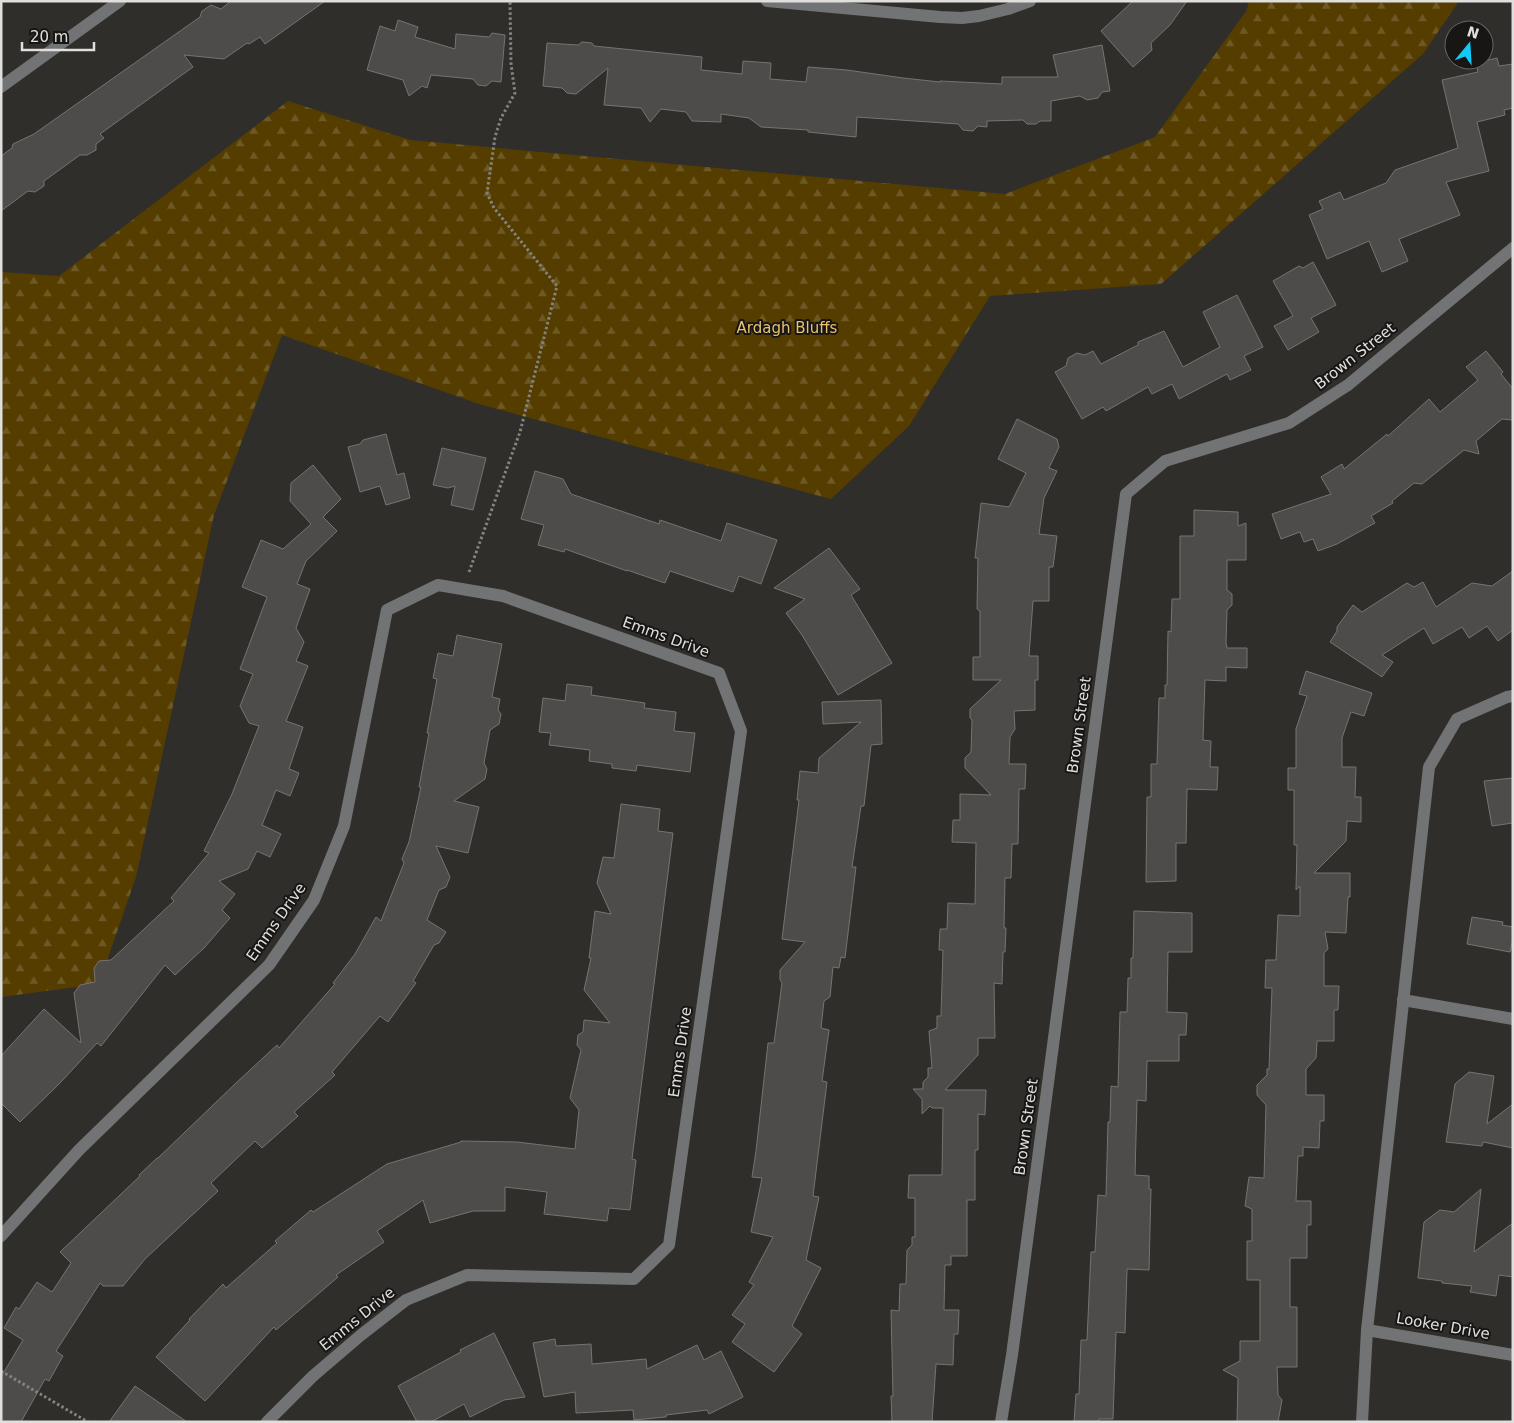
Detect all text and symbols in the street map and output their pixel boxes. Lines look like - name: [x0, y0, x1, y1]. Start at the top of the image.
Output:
- scale bar: [22, 20, 95, 52]
- north arrow: [1444, 20, 1494, 70]
- text: N: [1465, 23, 1481, 42]
- text: 20 m: [30, 28, 68, 46]
- park label: Ardagh Bluffs: [737, 319, 838, 337]
- street label: Brown Street: [1311, 319, 1399, 393]
- street label: Emms Drive: [620, 613, 712, 661]
- street label: Brown Street: [1063, 675, 1095, 774]
- street label: Emms Drive: [242, 879, 310, 965]
- street label: Emms Drive: [665, 1006, 695, 1098]
- street label: Brown Street: [1010, 1077, 1042, 1176]
- street label: Emms Drive: [316, 1283, 398, 1355]
- street label: Looker Drive: [1395, 1309, 1491, 1343]

